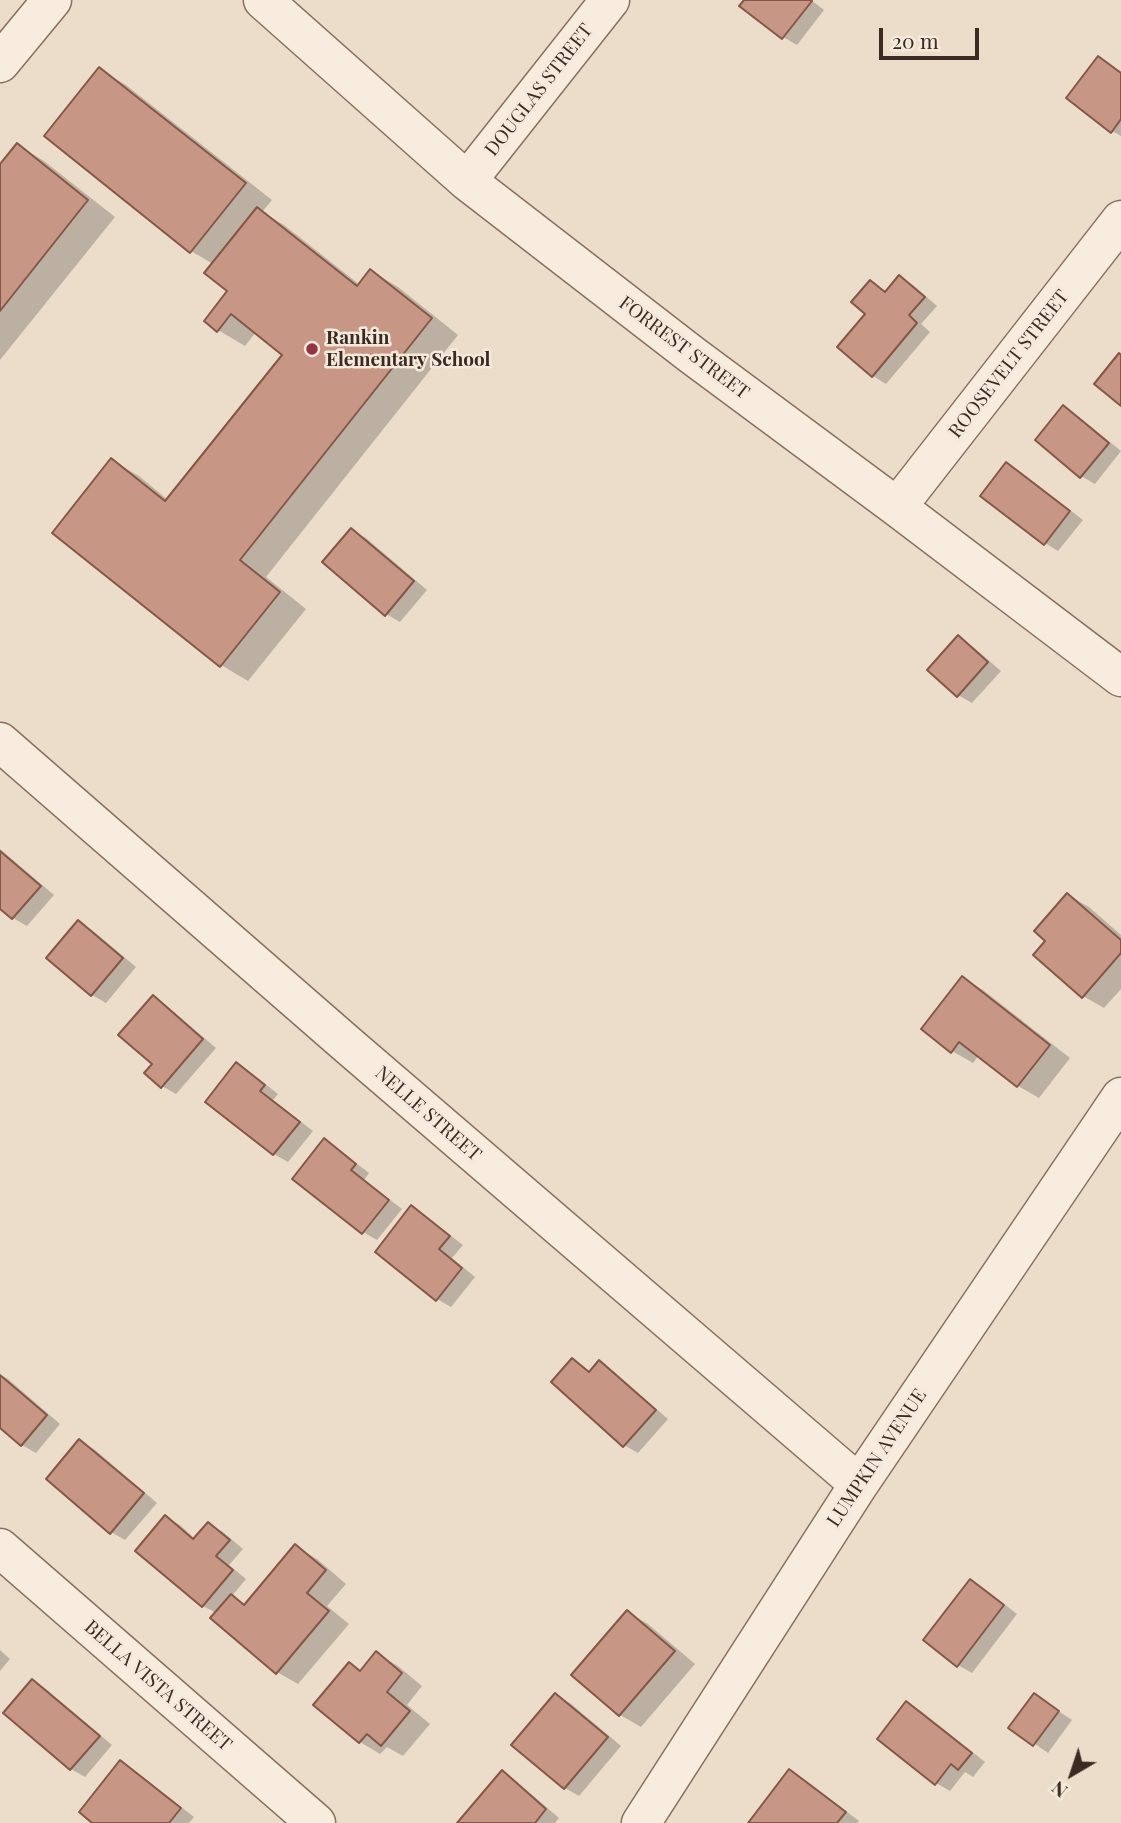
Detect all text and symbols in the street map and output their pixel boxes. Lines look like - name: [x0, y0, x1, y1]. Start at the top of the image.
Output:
- scale bar: [883, 14, 983, 58]
- street label: DOUGLAS STREET: [480, 19, 598, 161]
- text: 20 m: [892, 26, 939, 54]
- street label: ROOSEVELT STREET: [944, 285, 1074, 443]
- street label: FORREST STREET: [615, 292, 753, 404]
- place label: Rankin Elementary School: [326, 327, 491, 371]
- marker: Rankin Elementary School: [304, 341, 320, 357]
- street label: NELLE STREET: [370, 1062, 486, 1166]
- street label: LUMPKIN AVENUE: [822, 1385, 932, 1531]
- street label: BELLA VISTA STREET: [80, 1616, 236, 1756]
- north arrow: [1037, 1739, 1107, 1809]
- text: N: [1045, 1776, 1072, 1805]

